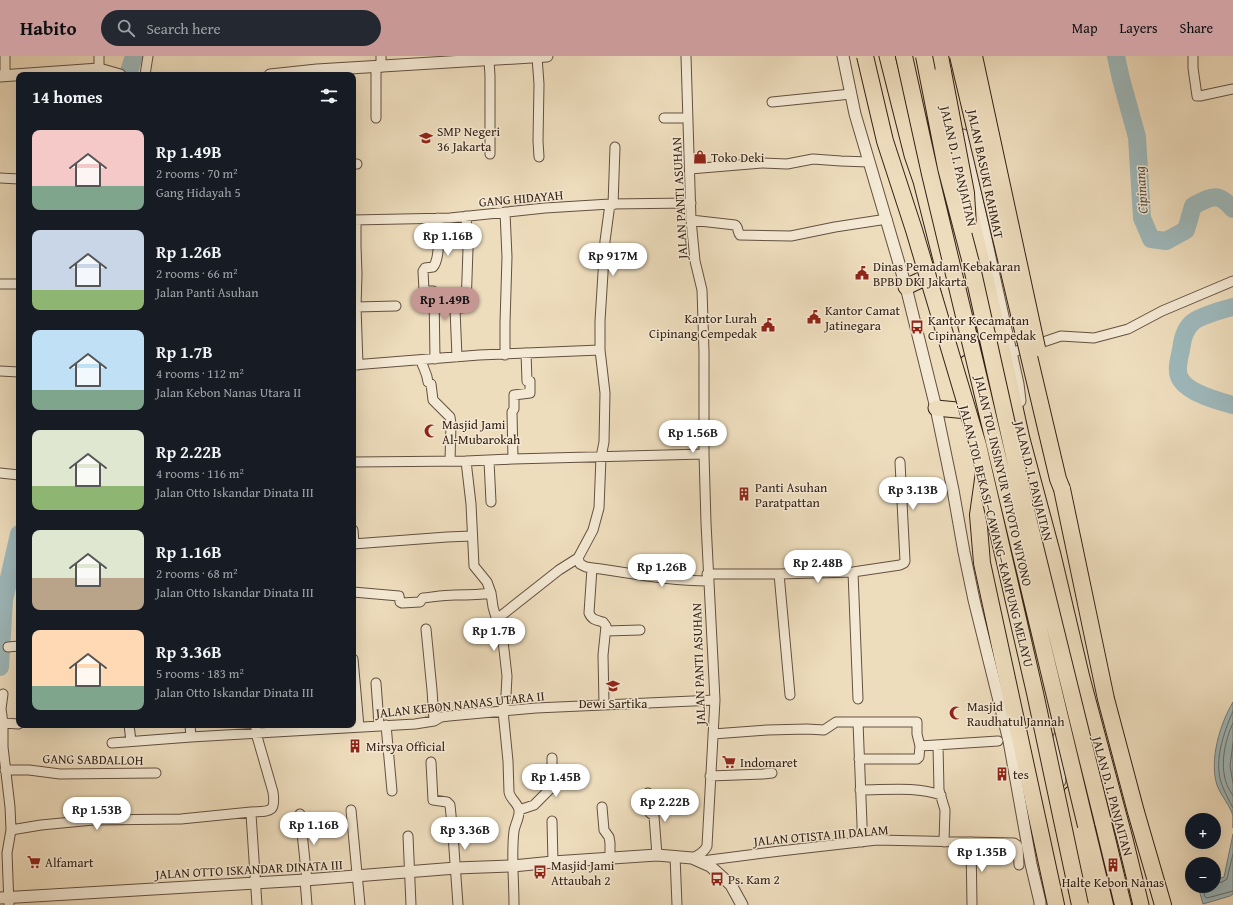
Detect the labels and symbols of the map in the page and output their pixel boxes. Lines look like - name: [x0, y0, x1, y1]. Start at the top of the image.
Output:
- street label: JALAN D. I. PANJAITAN: [935, 102, 982, 229]
- street label: JALAN BASUKI RAHMAT: [962, 106, 1009, 241]
- place label: SMP Negeri 36 Jakarta: [437, 122, 500, 156]
- school or university icon: SMP Negeri 36 Jakarta: [418, 130, 434, 146]
- street label: JALAN PANTI ASUHAN: [667, 136, 692, 261]
- place label: Toko Deki: [711, 148, 765, 167]
- shop icon: Toko Deki: [692, 149, 708, 165]
- water label: Cipinang: [1129, 165, 1153, 215]
- street label: GANG HIDAYAH: [478, 185, 564, 212]
- pin: Rp 1.16B: [407, 223, 489, 257]
- pin: Rp 917M: [576, 243, 650, 277]
- place label: Dinas Pemadam Kebakaran BPBD DKI Jakarta: [873, 257, 1021, 291]
- public building icon: Dinas Pemadam Kebakaran BPBD DKI Jakarta: [854, 265, 870, 281]
- pin: Rp 1.49B: [404, 287, 486, 321]
- place label: Kantor Camat Jatinegara: [823, 301, 901, 335]
- place label: Kantor Lurah Cipinang Cempedak: [649, 309, 758, 343]
- public building icon: Kantor Camat Jatinegara: [806, 309, 822, 325]
- place label: Kantor Kecamatan Cipinang Cempedak: [928, 311, 1036, 345]
- public building icon: Kantor Lurah Cipinang Cempedak: [760, 317, 776, 333]
- bus stop icon: Kantor Kecamatan Cipinang Cempedak: [909, 319, 925, 335]
- street label: JALAN TOL INSINYUR WIYOTO WIYONO: [970, 372, 1037, 588]
- street label: JALAN TOL BEKASI–CAWANG–KAMPUNG MELAYU: [954, 401, 1038, 670]
- place label: Masjid Jami Al-Mubarokah: [442, 415, 521, 449]
- street label: JALAN D. I. PANJAITAN: [1009, 417, 1058, 544]
- pin: Rp 1.56B: [652, 420, 734, 454]
- mosque icon: Masjid Jami Al-Mubarokah: [423, 423, 439, 439]
- pin: Rp 3.13B: [872, 477, 954, 511]
- place label: Panti Asuhan Paratpattan: [755, 478, 828, 512]
- building icon: Panti Asuhan Paratpattan: [736, 486, 752, 502]
- pin: Rp 2.48B: [777, 550, 859, 584]
- pin: Rp 1.26B: [621, 554, 703, 588]
- street label: JALAN PANTI ASUHAN: [687, 602, 710, 727]
- pin: Rp 1.7B: [457, 618, 531, 652]
- school or university icon: Dewi Sartika: [605, 678, 621, 694]
- street label: JALAN KEBON NANAS UTARA II: [373, 686, 545, 723]
- place label: Dewi Sartika: [579, 694, 648, 713]
- place label: Masjid Raudhatul Jannah: [967, 697, 1065, 731]
- mosque icon: Masjid Raudhatul Jannah: [948, 705, 964, 721]
- street label: JALAN D. I. PANJAITAN: [1087, 732, 1138, 858]
- place label: Mirsya Official: [366, 737, 446, 756]
- building icon: Mirsya Official: [347, 738, 363, 754]
- street label: GANG SABDALLOH: [42, 749, 144, 770]
- place label: Indomaret: [740, 753, 798, 772]
- supermarket icon: Indomaret: [721, 754, 737, 770]
- pin: Rp 1.45B: [515, 764, 597, 798]
- place label: tes: [1013, 765, 1029, 784]
- building icon: tes: [994, 766, 1010, 782]
- pin: Rp 2.22B: [624, 789, 706, 823]
- pin: Rp 1.53B: [56, 797, 138, 831]
- pin: Rp 1.16B: [273, 812, 355, 846]
- pin: Rp 3.36B: [424, 817, 506, 851]
- street label: JALAN OTISTA III DALAM: [751, 820, 890, 851]
- pin: Rp 1.35B: [941, 839, 1023, 873]
- place label: Alfamart: [45, 853, 94, 872]
- supermarket icon: Alfamart: [26, 854, 42, 870]
- street label: JALAN OTTO ISKANDAR DINATA III: [153, 855, 343, 884]
- place label: Masjid Jami Attaubah 2: [551, 856, 615, 890]
- building icon: Halte Kebon Nanas: [1105, 857, 1121, 873]
- bus stop icon: Masjid Jami Attaubah 2: [532, 864, 548, 880]
- place label: Ps. Kam 2: [728, 870, 780, 889]
- bus stop icon: Ps. Kam 2: [709, 871, 725, 887]
- place label: Halte Kebon Nanas: [1062, 873, 1164, 892]

